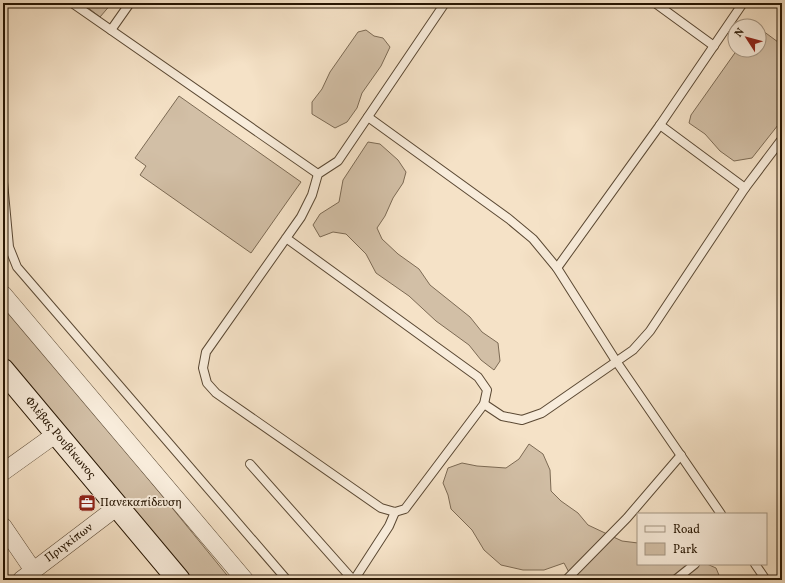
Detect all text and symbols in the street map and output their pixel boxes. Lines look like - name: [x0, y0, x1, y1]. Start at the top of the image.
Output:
- north arrow: [727, 18, 767, 58]
- text: N: [732, 25, 749, 41]
- street label: Φλέβας Ρουβίκωνος: [21, 393, 99, 483]
- office icon: Πανεκαπίδευση: [77, 493, 97, 513]
- place label: Πανεκαπίδευση: [100, 495, 182, 511]
- legend: [637, 513, 767, 565]
- street label: Πριγκίπων: [42, 520, 96, 566]
- text: Road: [673, 522, 700, 538]
- text: Park: [673, 542, 698, 558]

